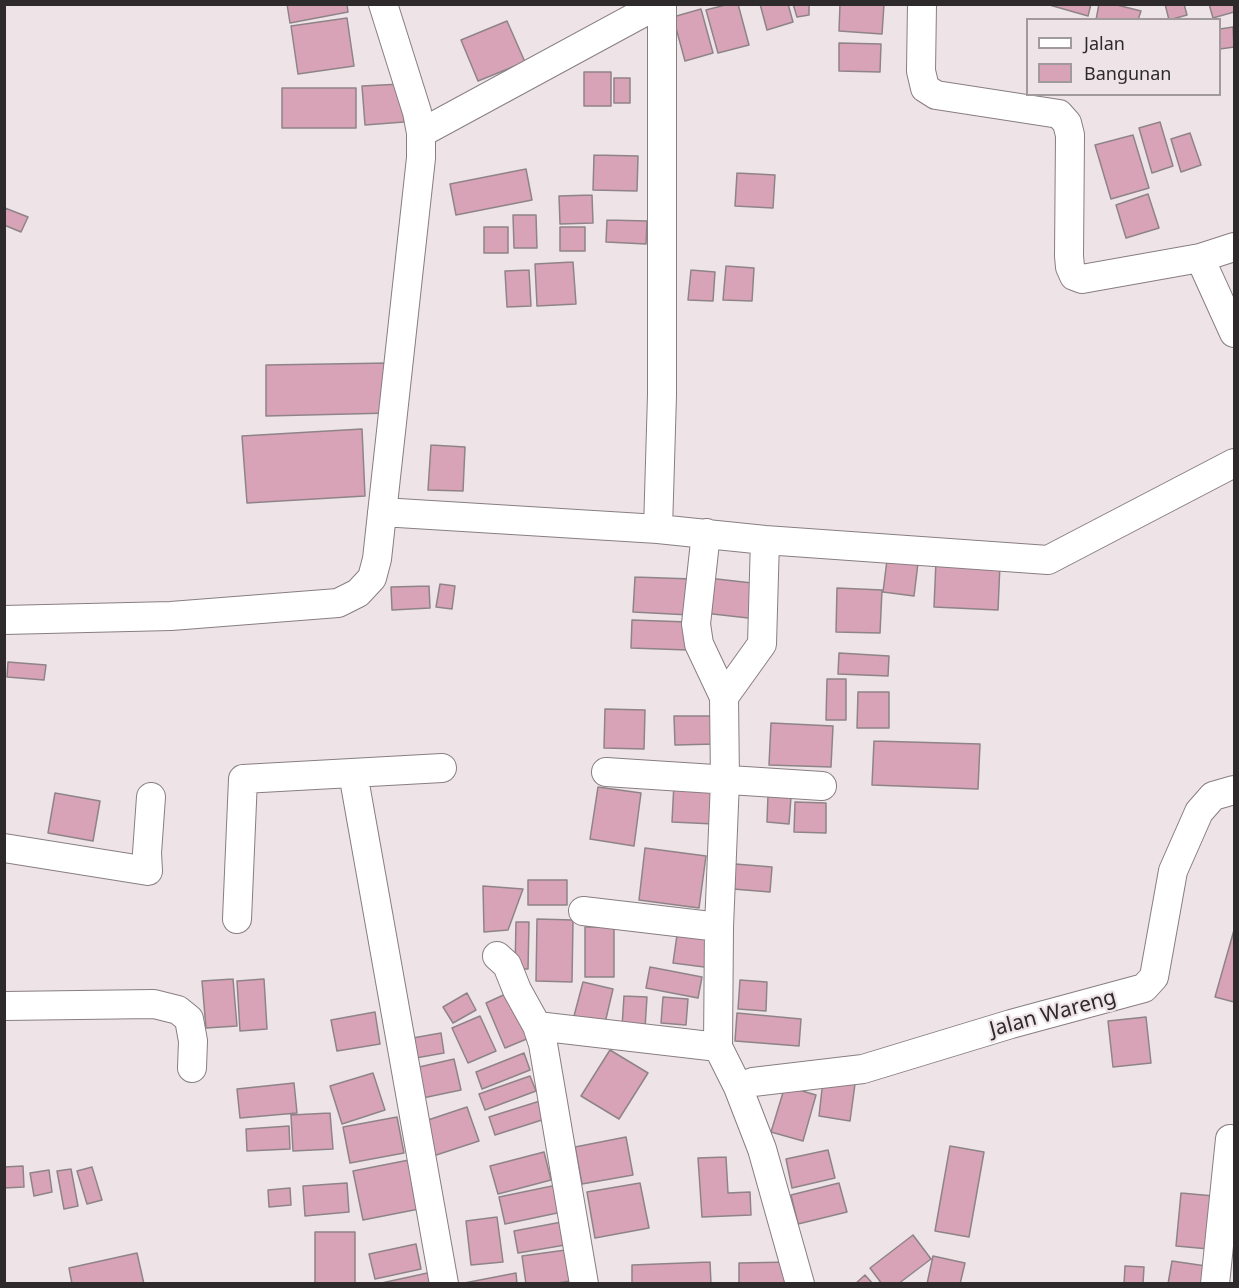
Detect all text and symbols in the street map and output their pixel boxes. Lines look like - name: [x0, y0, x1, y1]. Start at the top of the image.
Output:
- legend: [1026, 18, 1221, 96]
- text: Jalan: [1084, 31, 1125, 55]
- text: Bangunan: [1084, 61, 1171, 85]
- street label: Jalan Wareng: [987, 985, 1119, 1043]

